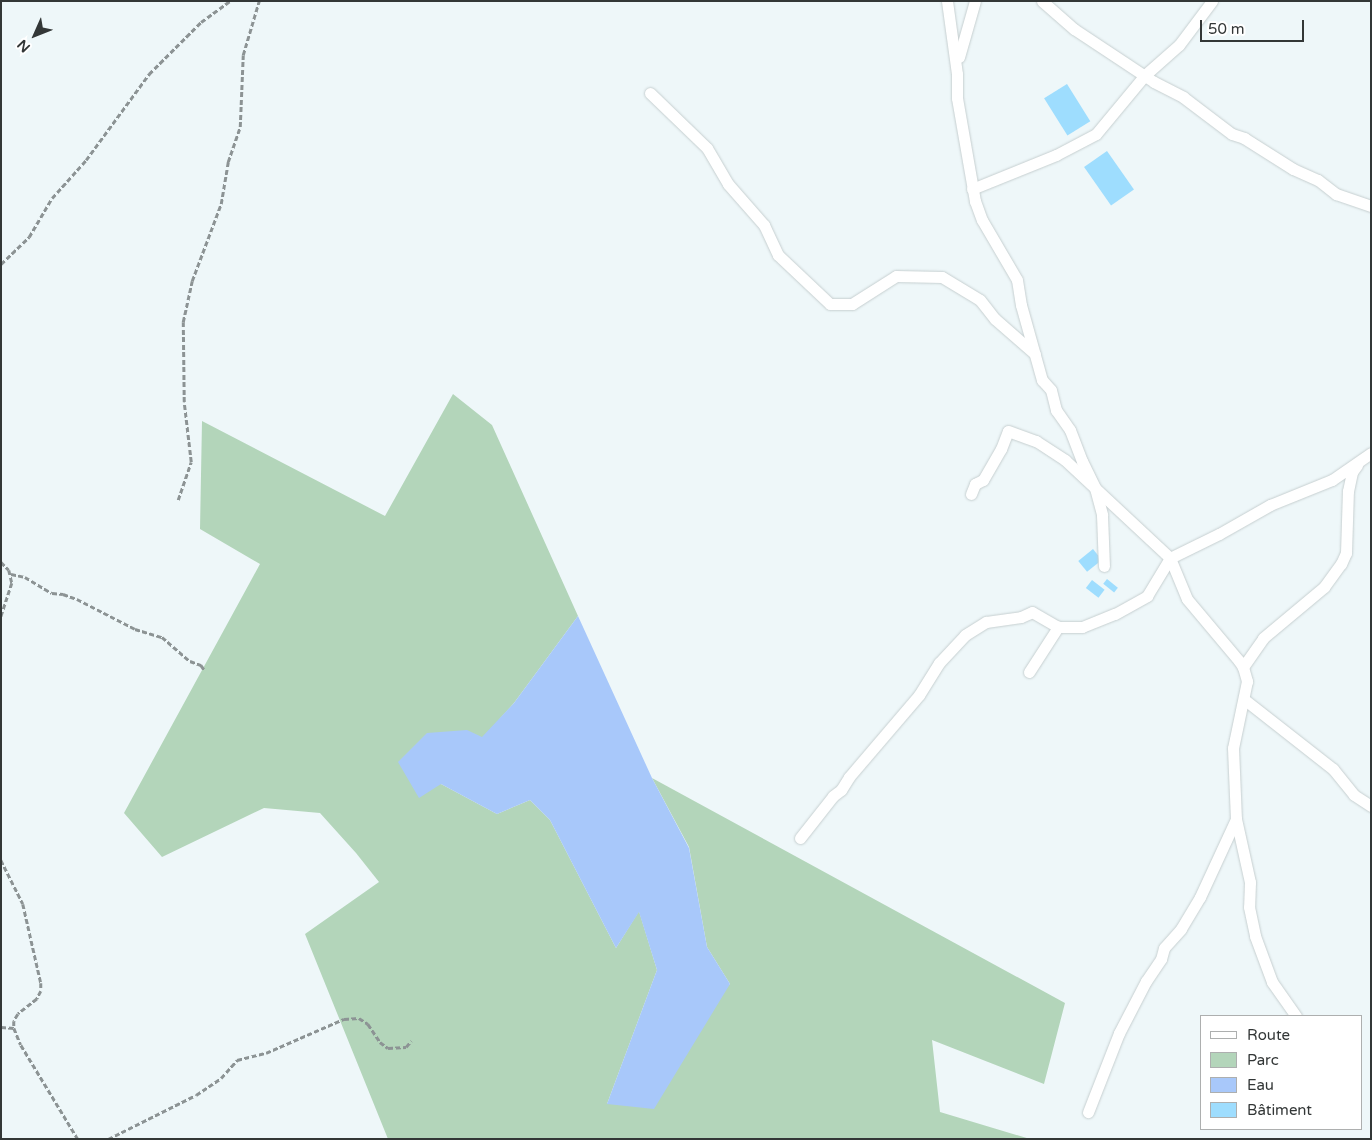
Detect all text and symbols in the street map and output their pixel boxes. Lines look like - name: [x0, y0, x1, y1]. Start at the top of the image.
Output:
- north arrow: [10, 10, 60, 60]
- scale bar: [1202, 10, 1306, 42]
- text: 50 m: [1208, 20, 1245, 38]
- text: N: [14, 36, 34, 56]
- legend: [1200, 1015, 1362, 1130]
- text: Route: [1247, 1026, 1290, 1044]
- text: Parc: [1247, 1051, 1279, 1069]
- text: Eau: [1247, 1076, 1274, 1094]
- text: Bâtiment: [1247, 1101, 1312, 1119]

